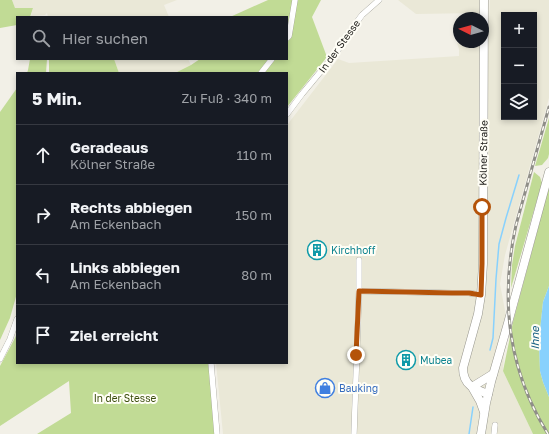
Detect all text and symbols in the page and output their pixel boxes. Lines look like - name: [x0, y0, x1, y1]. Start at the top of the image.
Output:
- north arrow: [453, 12, 489, 48]
- map controls: [501, 12, 537, 120]
- button: +: [501, 12, 537, 48]
- search box: [16, 16, 288, 60]
- street label: In der Stesse: [316, 17, 362, 75]
- icon: search: [30, 27, 52, 49]
- text: Hier suchen: [62, 29, 148, 47]
- button: −: [501, 48, 537, 84]
- button: layers: [501, 84, 537, 120]
- text: 5 Min.: [32, 88, 82, 109]
- text: Zu Fuß · 340 m: [181, 90, 272, 106]
- street label: Kölner Straße: [476, 120, 490, 186]
- text: Geradeaus: [70, 138, 148, 156]
- icon: ahead: [32, 144, 54, 166]
- text: 110 m: [237, 147, 272, 163]
- text: Kölner Straße: [70, 156, 155, 172]
- text: Rechts abbiegen: [70, 198, 192, 216]
- route start: [473, 198, 491, 216]
- icon: right: [32, 204, 54, 226]
- text: 150 m: [235, 207, 272, 223]
- text: Am Eckenbach: [70, 216, 161, 232]
- building icon: Kirchhoff: [306, 239, 328, 261]
- place label: Kirchhoff: [331, 244, 376, 256]
- text: Links abbiegen: [70, 258, 180, 276]
- icon: left: [32, 264, 54, 286]
- text: 80 m: [241, 267, 272, 283]
- text: Am Eckenbach: [70, 276, 161, 292]
- icon: arrive: [32, 324, 54, 346]
- water label: Ihne: [528, 325, 541, 350]
- text: Ziel erreicht: [70, 326, 158, 344]
- route end: [347, 346, 365, 364]
- building icon: Mubea: [395, 349, 417, 371]
- place label: Mubea: [420, 354, 452, 366]
- shop icon: Bauking: [314, 377, 336, 399]
- place label: Bauking: [339, 382, 378, 394]
- park label: In der Stesse: [94, 392, 156, 404]

